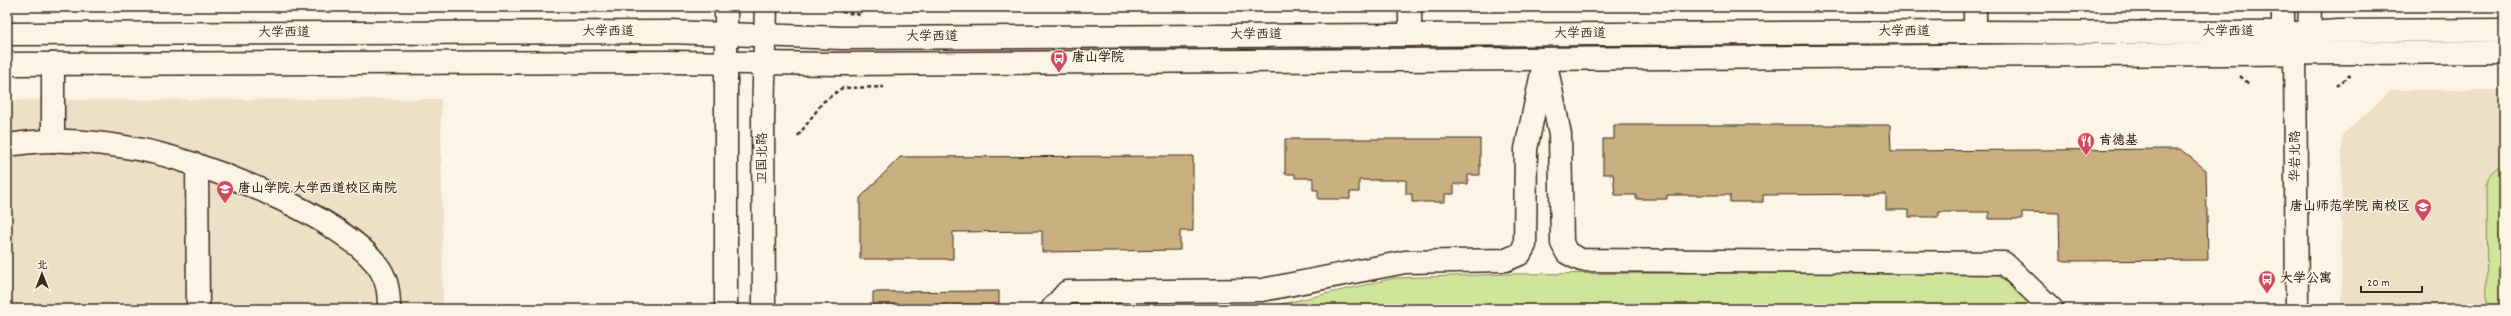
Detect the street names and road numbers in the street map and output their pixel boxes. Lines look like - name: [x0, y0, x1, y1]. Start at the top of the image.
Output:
- street label: 大学西道: [582, 23, 634, 42]
- street label: 大学西道: [1878, 23, 1930, 42]
- street label: 大学西道: [2202, 23, 2254, 42]
- street label: 大学西道: [258, 24, 310, 43]
- street label: 大学西道: [1554, 25, 1606, 44]
- street label: 大学西道: [1230, 26, 1282, 45]
- street label: 大学西道: [906, 28, 958, 47]
- street label: 华岩北路: [2287, 130, 2306, 182]
- street label: 卫国北路: [754, 132, 773, 184]

